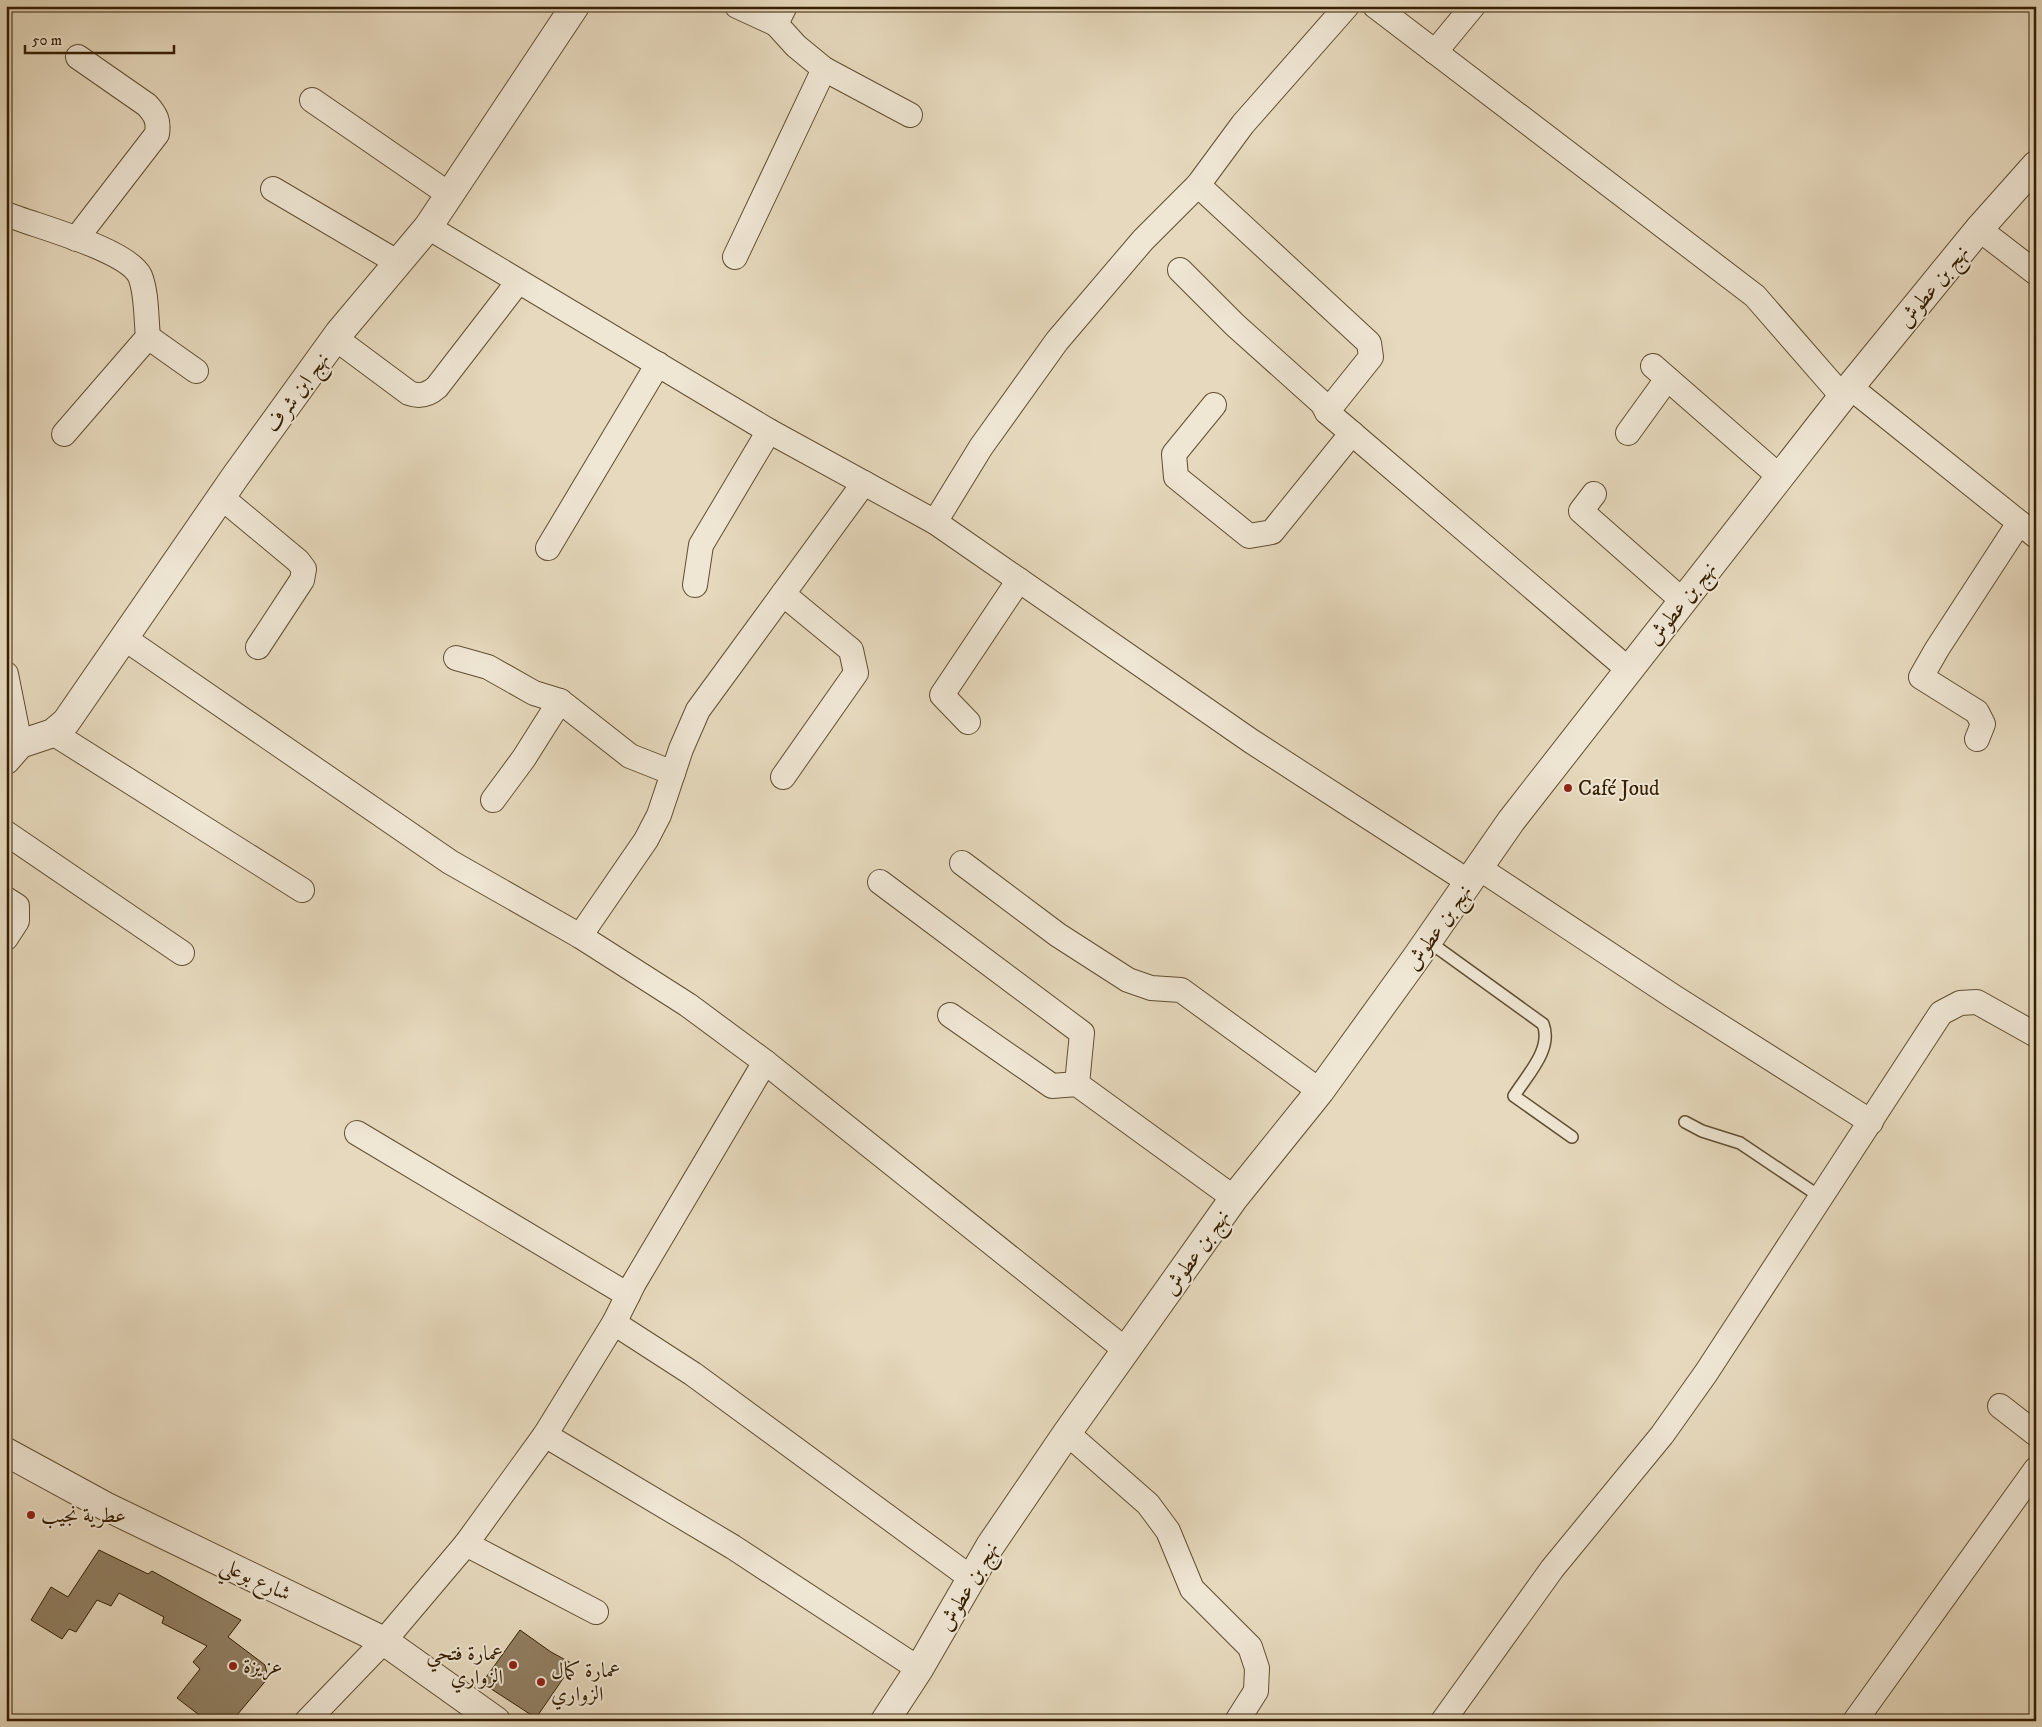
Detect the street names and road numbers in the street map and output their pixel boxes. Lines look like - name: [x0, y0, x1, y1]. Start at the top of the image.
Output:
- street label: نهج بن عطوش: [1893, 240, 1979, 336]
- street label: نهج ابن شرف: [260, 347, 340, 441]
- street label: نهج بن عطوش: [1641, 557, 1726, 654]
- street label: نهج بن عطوش: [1400, 880, 1482, 978]
- street label: نهج بن عطوش: [1158, 1205, 1240, 1303]
- street label: نهج بن عطوش: [933, 1537, 1009, 1638]
- street label: شارع بوعلي: [214, 1552, 295, 1613]

